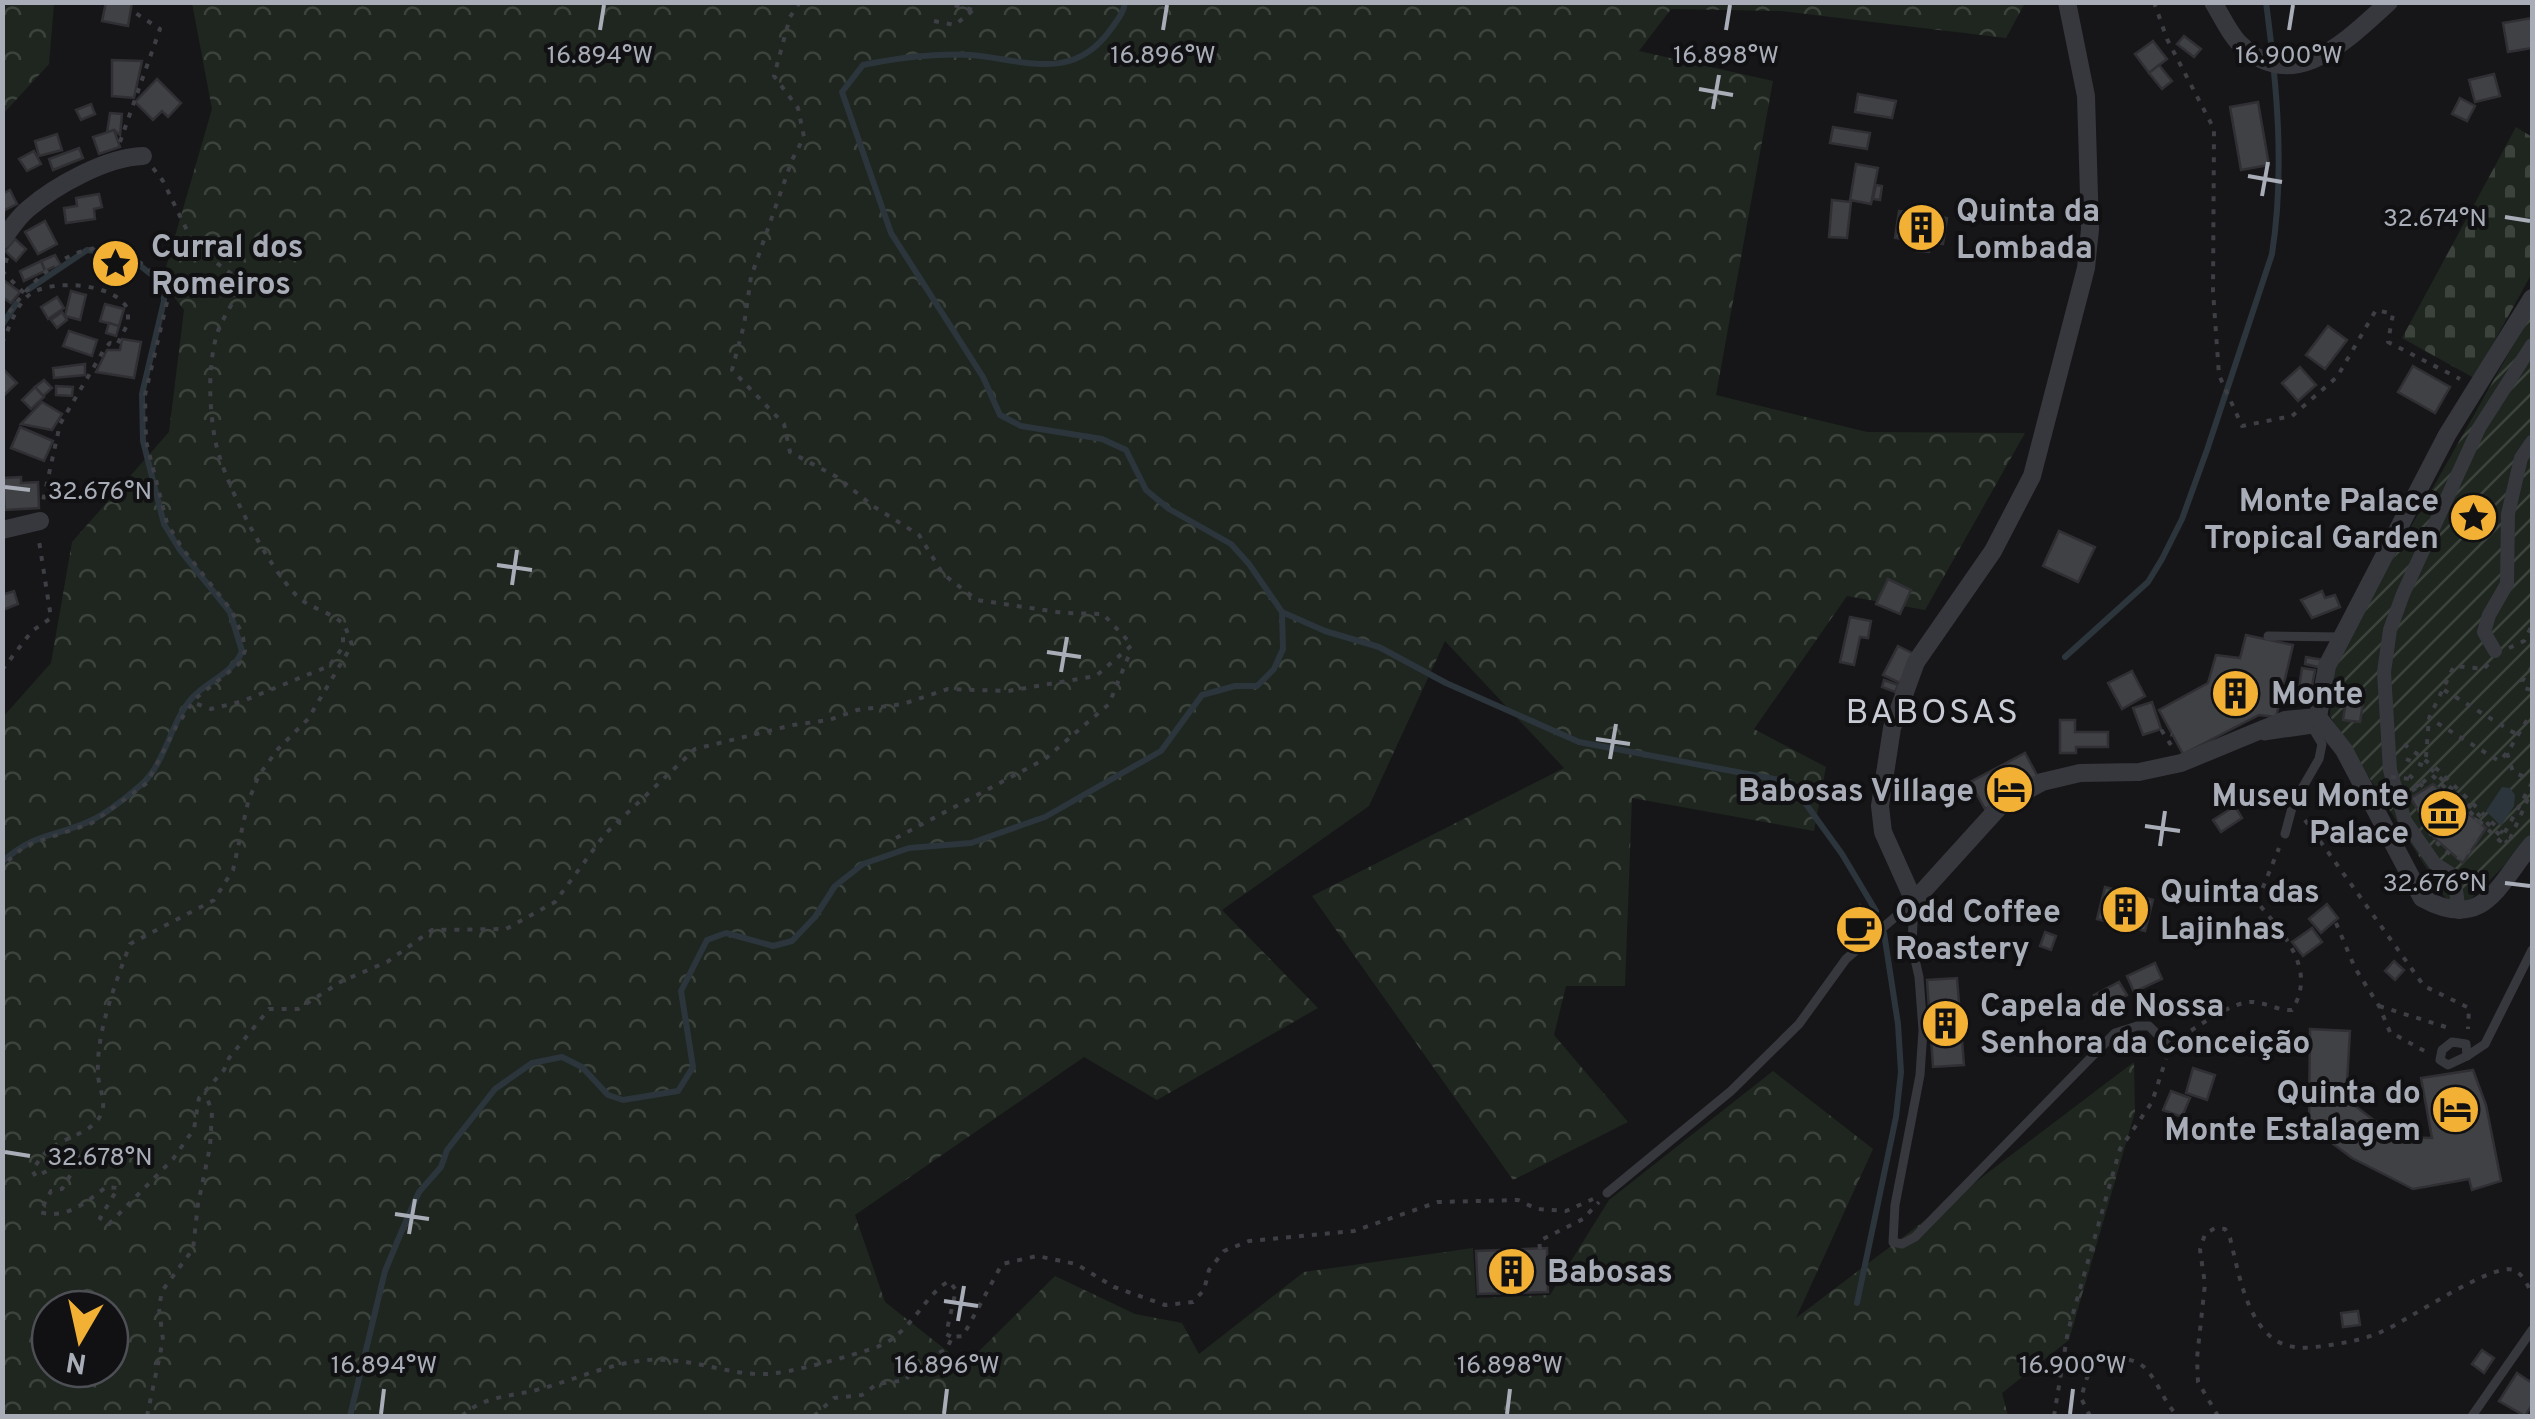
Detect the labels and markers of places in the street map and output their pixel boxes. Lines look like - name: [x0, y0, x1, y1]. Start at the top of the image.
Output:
- place label: Quinta da Lombada: [1956, 193, 2100, 270]
- building icon: Quinta da Lombada: [1895, 202, 1947, 254]
- place label: Curral dos Romeiros: [151, 229, 304, 306]
- place icon: Curral dos Romeiros: [90, 238, 142, 290]
- place label: Monte Palace Tropical Garden: [2204, 483, 2439, 560]
- place icon: Monte Palace Tropical Garden: [2448, 492, 2500, 544]
- building icon: Monte: [2210, 667, 2262, 719]
- place label: Monte: [2271, 676, 2363, 716]
- hotel icon: Babosas Village: [1983, 764, 2035, 816]
- place label: Babosas Village: [1738, 773, 1974, 813]
- place label: Museu Monte Palace: [2212, 778, 2409, 855]
- museum icon: Museu Monte Palace: [2418, 787, 2470, 839]
- place label: Quinta das Lajinhas: [2160, 874, 2320, 951]
- building icon: Quinta das Lajinhas: [2099, 883, 2151, 935]
- place label: Odd Coffee Roastery: [1895, 894, 2061, 971]
- cafe icon: Odd Coffee Roastery: [1834, 903, 1886, 955]
- place label: Capela de Nossa Senhora da Conceição: [1980, 988, 2310, 1065]
- building icon: Capela de Nossa Senhora da Conceição: [1919, 997, 1971, 1049]
- place label: Quinta do Monte Estalagem: [2164, 1075, 2421, 1152]
- hotel icon: Quinta do Monte Estalagem: [2430, 1084, 2482, 1136]
- building icon: Babosas: [1486, 1245, 1538, 1297]
- place label: Babosas: [1547, 1254, 1673, 1294]

